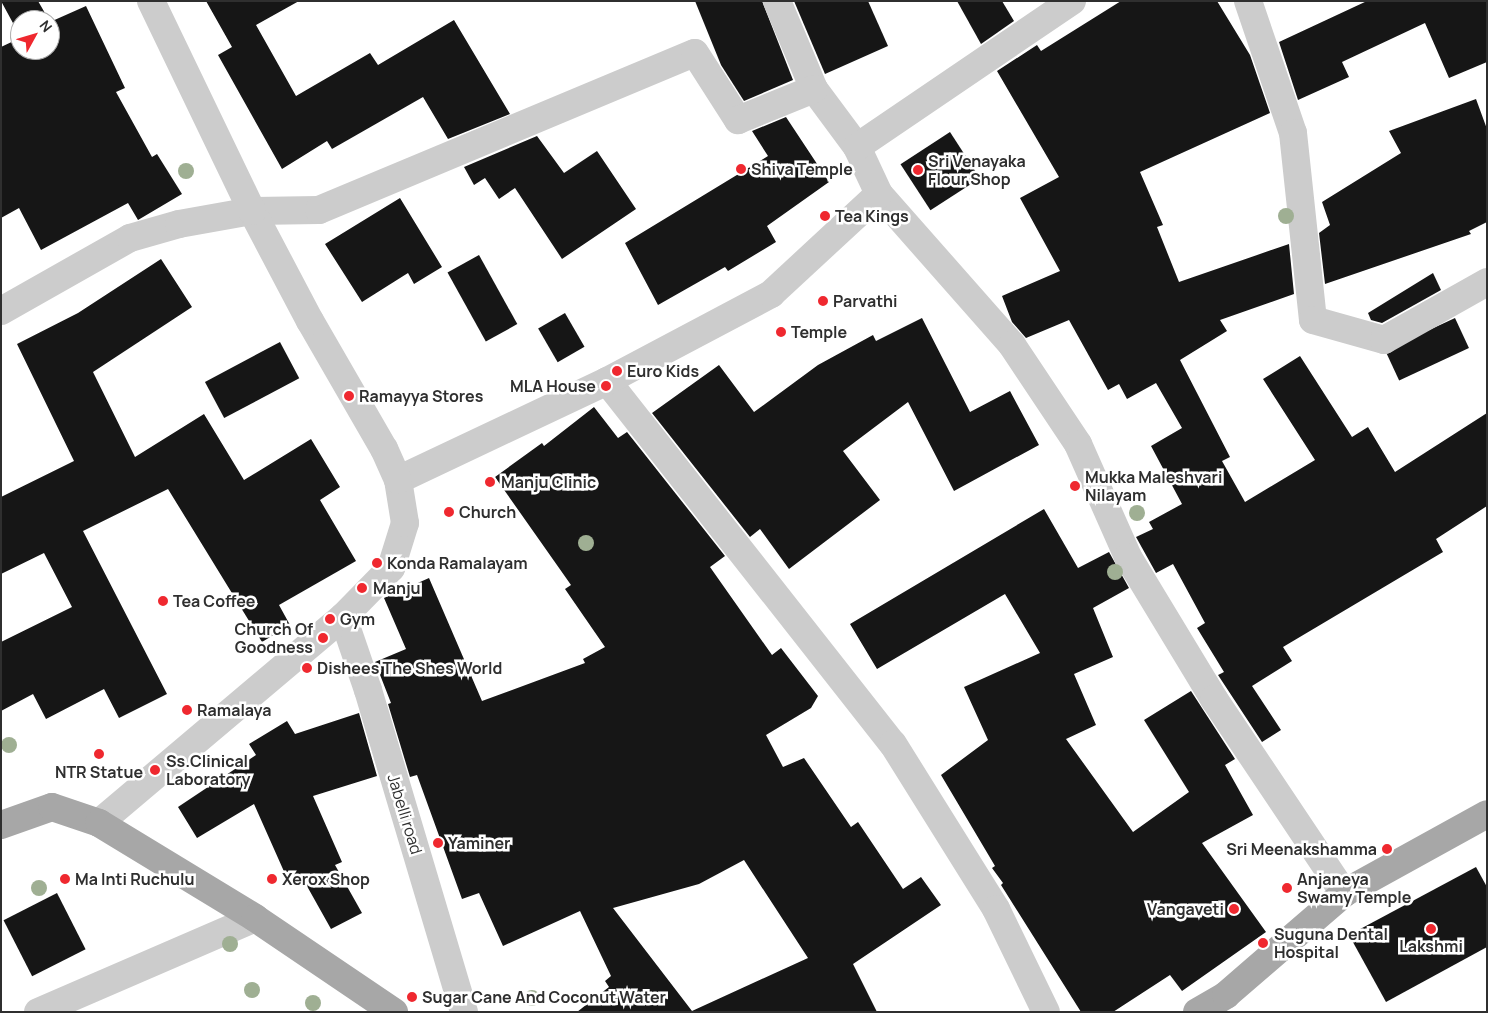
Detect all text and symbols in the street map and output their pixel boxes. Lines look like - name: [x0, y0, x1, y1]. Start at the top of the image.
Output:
- north arrow: [10, 10, 60, 60]
- text: N: [36, 16, 57, 36]
- place label: Sri Venayaka Flour Shop: [928, 151, 1026, 189]
- place label: Shiva Temple: [751, 159, 853, 179]
- marker: Shiva Temple: [735, 163, 747, 175]
- marker: Sri Venayaka Flour Shop: [912, 164, 924, 176]
- place label: Tea Kings: [835, 206, 909, 226]
- marker: Tea Kings: [819, 210, 831, 222]
- place label: Parvathi: [833, 291, 898, 311]
- marker: Parvathi: [817, 295, 829, 307]
- place label: Temple: [791, 322, 847, 342]
- marker: Temple: [775, 326, 787, 338]
- place label: Euro Kids: [627, 361, 699, 381]
- marker: Euro Kids: [611, 365, 623, 377]
- place label: MLA House: [510, 376, 596, 396]
- marker: MLA House: [600, 380, 612, 392]
- place label: Ramayya Stores: [359, 386, 483, 406]
- marker: Ramayya Stores: [343, 390, 355, 402]
- place label: Mukka Maleshvari Nilayam: [1085, 467, 1222, 505]
- place label: Manju Clinic: [501, 472, 596, 492]
- marker: Manju Clinic: [483, 475, 497, 489]
- marker: Mukka Maleshvari Nilayam: [1069, 480, 1081, 492]
- place label: Church: [459, 502, 516, 522]
- marker: Church: [443, 506, 455, 518]
- place label: Konda Ramalayam: [387, 553, 528, 573]
- marker: Konda Ramalayam: [371, 557, 383, 569]
- place label: Manju: [373, 578, 421, 598]
- marker: Manju: [355, 581, 369, 595]
- place label: Tea Coffee: [173, 591, 255, 611]
- marker: Tea Coffee: [157, 595, 169, 607]
- place label: Gym: [340, 609, 375, 629]
- marker: Gym: [324, 613, 336, 625]
- place label: Church Of Goodness: [234, 619, 313, 657]
- marker: Church Of Goodness: [317, 632, 329, 644]
- place label: Dishees The Shes World: [317, 658, 502, 678]
- marker: Dishees The Shes World: [301, 662, 313, 674]
- place label: Ramalaya: [197, 700, 271, 720]
- marker: Ramalaya: [181, 704, 193, 716]
- marker: NTR Statue: [93, 748, 105, 760]
- place label: Ss.Clinical Laboratory: [166, 751, 250, 789]
- place label: NTR Statue: [55, 762, 143, 782]
- marker: Ss.Clinical Laboratory: [148, 763, 162, 777]
- street label: Jabelli road: [384, 772, 426, 856]
- place label: Yaminer: [448, 833, 510, 853]
- marker: Yaminer: [432, 837, 444, 849]
- place label: Sri Meenakshamma: [1226, 839, 1377, 859]
- marker: Sri Meenakshamma: [1381, 843, 1393, 855]
- place label: Ma Inti Ruchulu: [75, 869, 194, 889]
- place label: Xerox Shop: [282, 869, 370, 889]
- place label: Anjaneya Swamy Temple: [1297, 869, 1411, 907]
- marker: Ma Inti Ruchulu: [59, 873, 71, 885]
- marker: Xerox Shop: [266, 873, 278, 885]
- marker: Anjaneya Swamy Temple: [1281, 882, 1293, 894]
- place label: Vangaveti: [1147, 899, 1224, 919]
- marker: Vangaveti: [1228, 903, 1240, 915]
- marker: Lakshmi: [1425, 923, 1437, 935]
- place label: Suguna Dental Hospital: [1274, 924, 1388, 962]
- marker: Suguna Dental Hospital: [1256, 936, 1270, 950]
- place label: Lakshmi: [1399, 936, 1463, 956]
- place label: Sugar Cane And Coconut Water: [422, 987, 666, 1007]
- marker: Sugar Cane And Coconut Water: [406, 991, 418, 1003]

